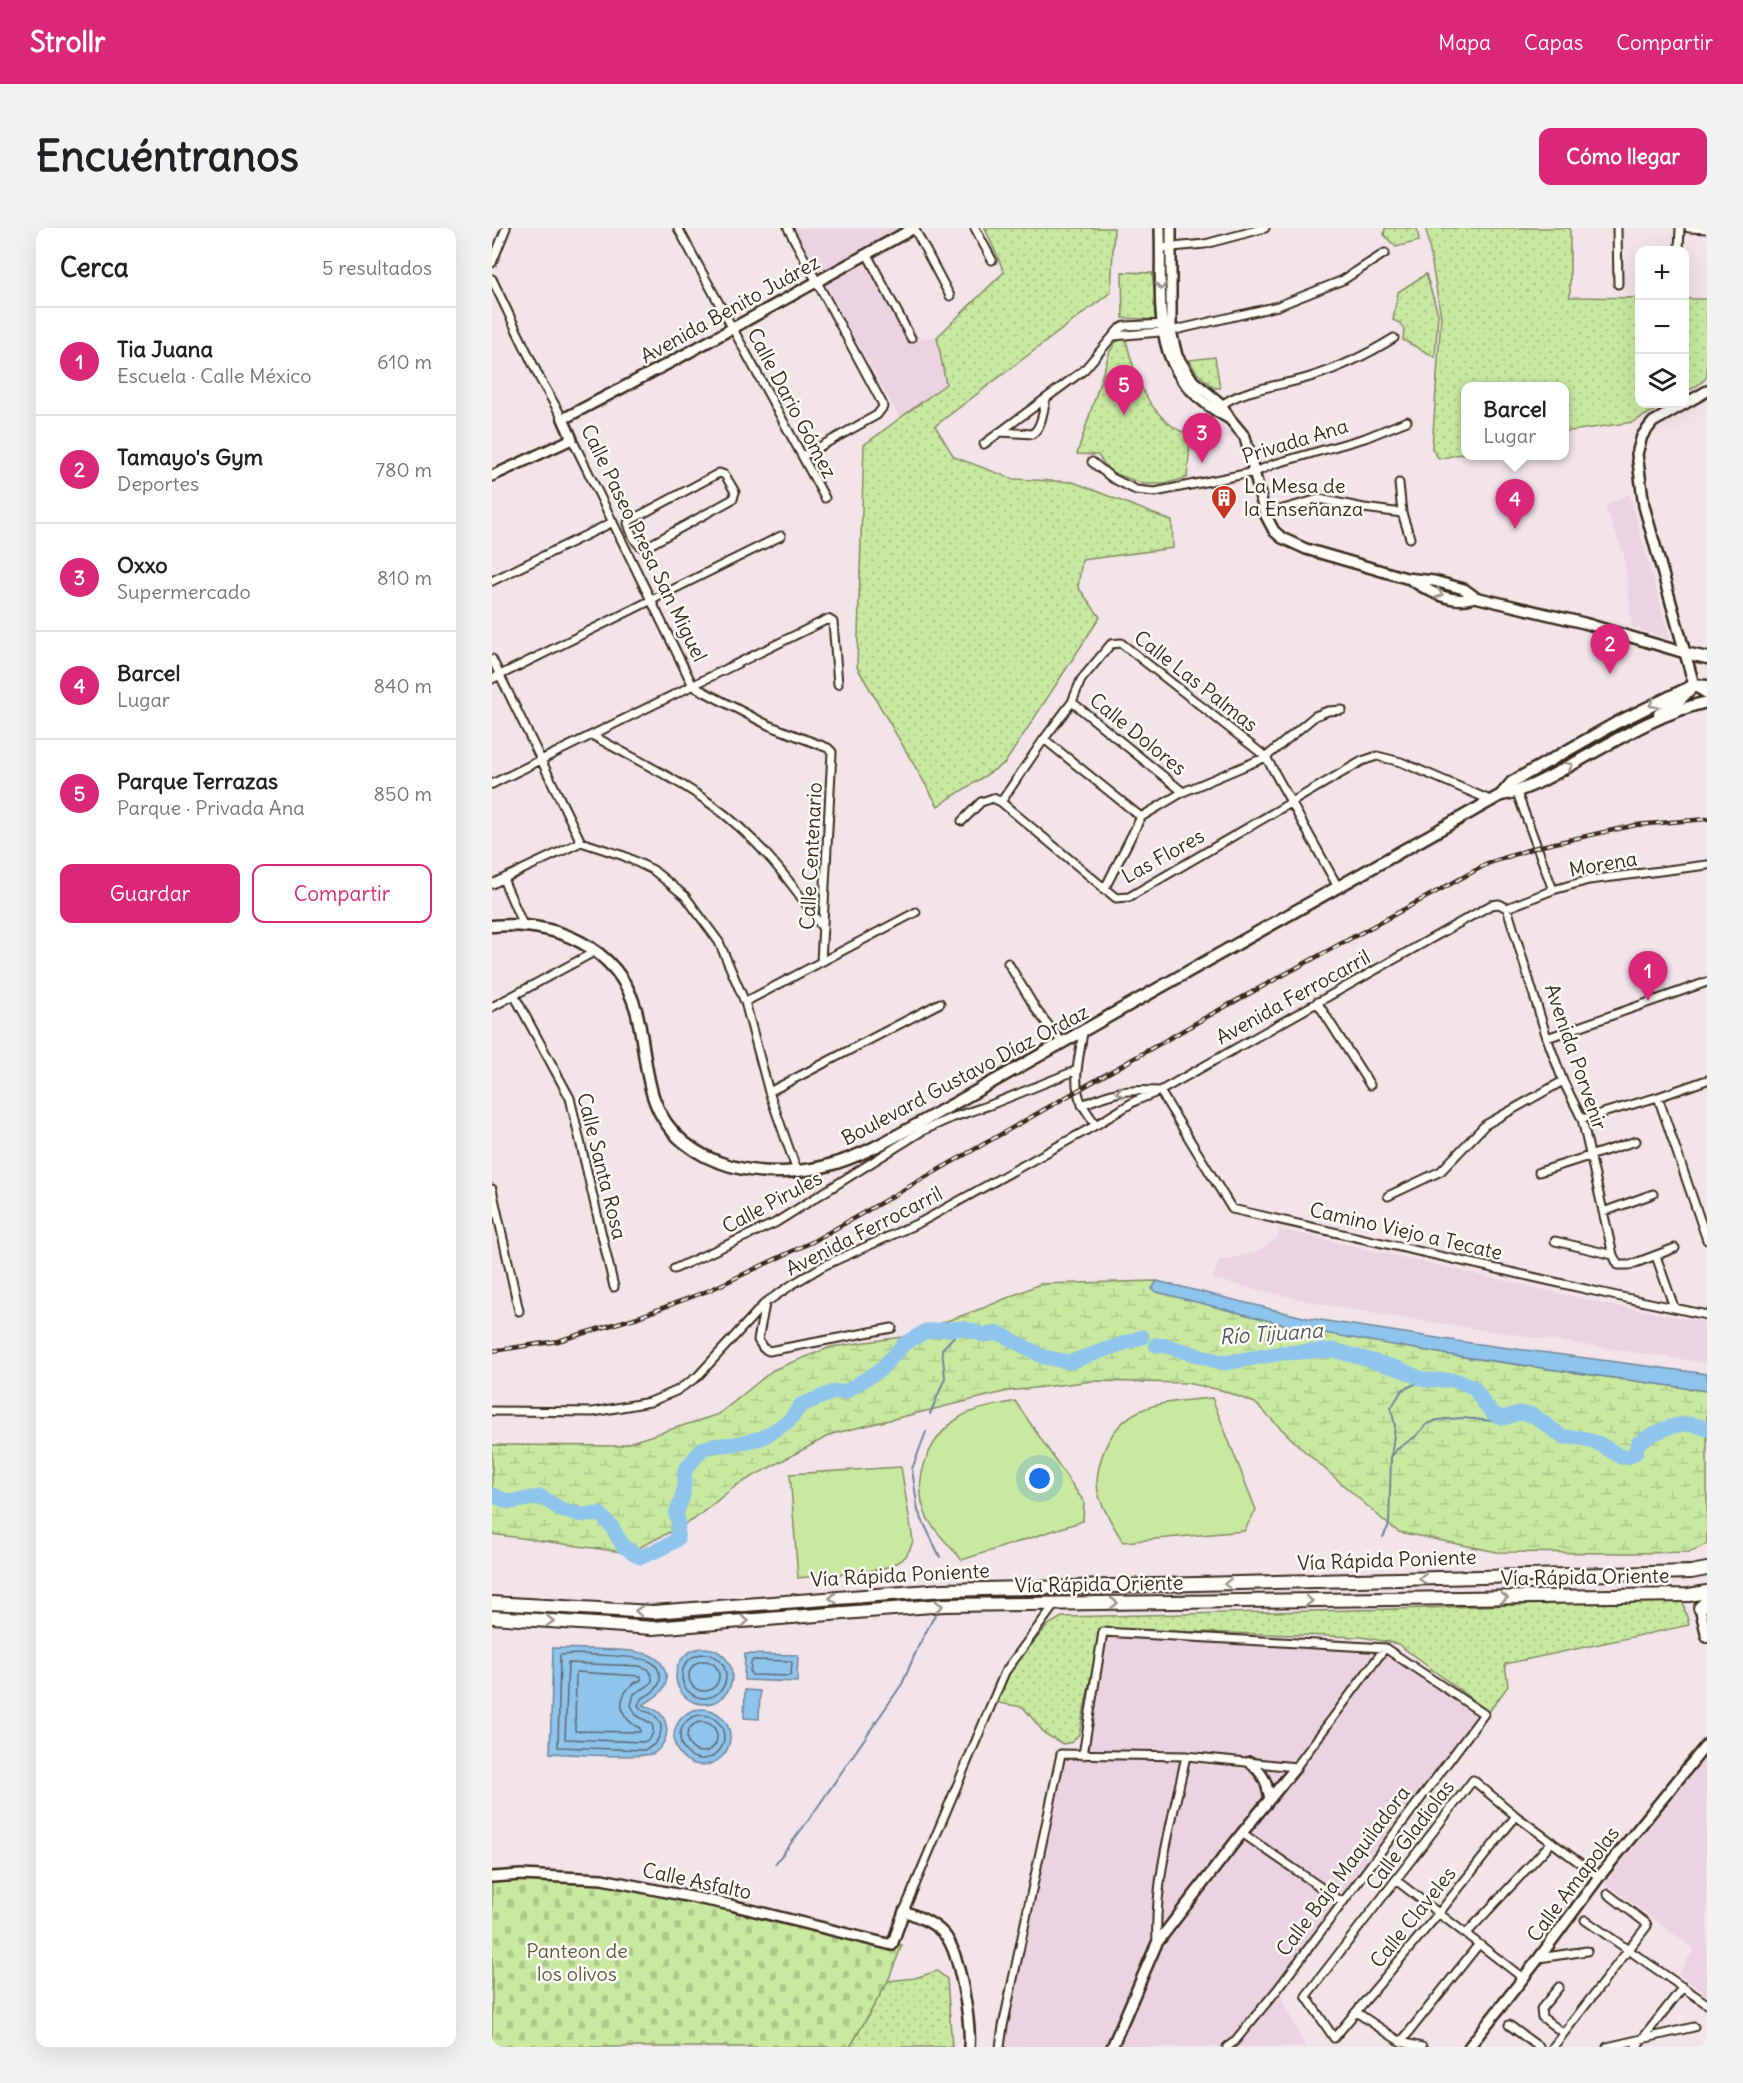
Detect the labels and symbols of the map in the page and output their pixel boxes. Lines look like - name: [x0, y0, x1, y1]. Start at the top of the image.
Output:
- street label: Avenida Benito Juárez: [636, 249, 824, 368]
- one-way arrow: [1155, 282, 1168, 291]
- street label: Calle Dario Gómez: [742, 323, 843, 482]
- pin: 5: [1104, 366, 1144, 415]
- street label: Privada Ana: [1239, 413, 1351, 468]
- pin: 3: [1182, 414, 1222, 463]
- street label: Calle Paseo Presa San Miguel: [576, 420, 713, 666]
- place label: La Mesa de la Enseñanza: [1244, 473, 1363, 521]
- pin: 4: [1496, 480, 1534, 529]
- building icon: La Mesa de la Enseñanza: [1209, 483, 1239, 521]
- one-way arrow: [1433, 587, 1444, 600]
- street label: Calle Las Palmas: [1129, 624, 1263, 737]
- pin: 2: [1590, 624, 1630, 674]
- street label: Calle Dolores: [1085, 687, 1192, 780]
- one-way arrow: [1648, 697, 1659, 709]
- one-way arrow: [1563, 762, 1573, 773]
- street label: Calle Centenario: [794, 781, 827, 930]
- street label: Las Flores: [1117, 823, 1208, 888]
- street label: Morena: [1567, 845, 1639, 882]
- street label: Avenida Ferrocarril: [1211, 944, 1374, 1049]
- pin: 1: [1628, 952, 1668, 1001]
- street label: Avenida Porvenir: [1540, 980, 1613, 1133]
- street label: Boulevard Gustavo Díaz Ordaz: [837, 999, 1093, 1150]
- one-way arrow: [1116, 1085, 1126, 1098]
- street label: Calle Santa Rosa: [572, 1090, 633, 1242]
- street label: Calle Pirules: [718, 1165, 826, 1238]
- street label: Avenida Ferrocarril: [781, 1180, 946, 1281]
- street label: Camino Viejo a Tecate: [1307, 1196, 1505, 1265]
- water label: Río Tijuana: [1218, 1316, 1325, 1351]
- your location: [1025, 1464, 1054, 1493]
- street label: Vía Rápida Poniente: [1297, 1544, 1477, 1575]
- street label: Vía Rápida Poniente: [810, 1557, 990, 1592]
- street label: Vía Rápida Oriente: [1500, 1563, 1670, 1590]
- street label: Vía Rápida Oriente: [1014, 1570, 1184, 1597]
- one-way arrow: [1418, 1572, 1427, 1585]
- one-way arrow: [1223, 1578, 1232, 1590]
- one-way arrow: [828, 1591, 838, 1604]
- one-way arrow: [1499, 1592, 1508, 1604]
- one-way arrow: [1304, 1594, 1313, 1607]
- one-way arrow: [1109, 1597, 1118, 1609]
- one-way arrow: [935, 1599, 944, 1612]
- one-way arrow: [634, 1604, 643, 1617]
- one-way arrow: [546, 1614, 555, 1627]
- one-way arrow: [740, 1615, 749, 1628]
- street label: Calle Gladiolas: [1360, 1775, 1459, 1895]
- street label: Calle Baja Maquiladora: [1270, 1781, 1415, 1961]
- street label: Calle Amapolas: [1521, 1821, 1624, 1946]
- street label: Calle Asfalto: [640, 1857, 754, 1904]
- street label: Calle Claveles: [1364, 1861, 1461, 1972]
- park label: Panteon de los olivos: [526, 1938, 628, 1986]

